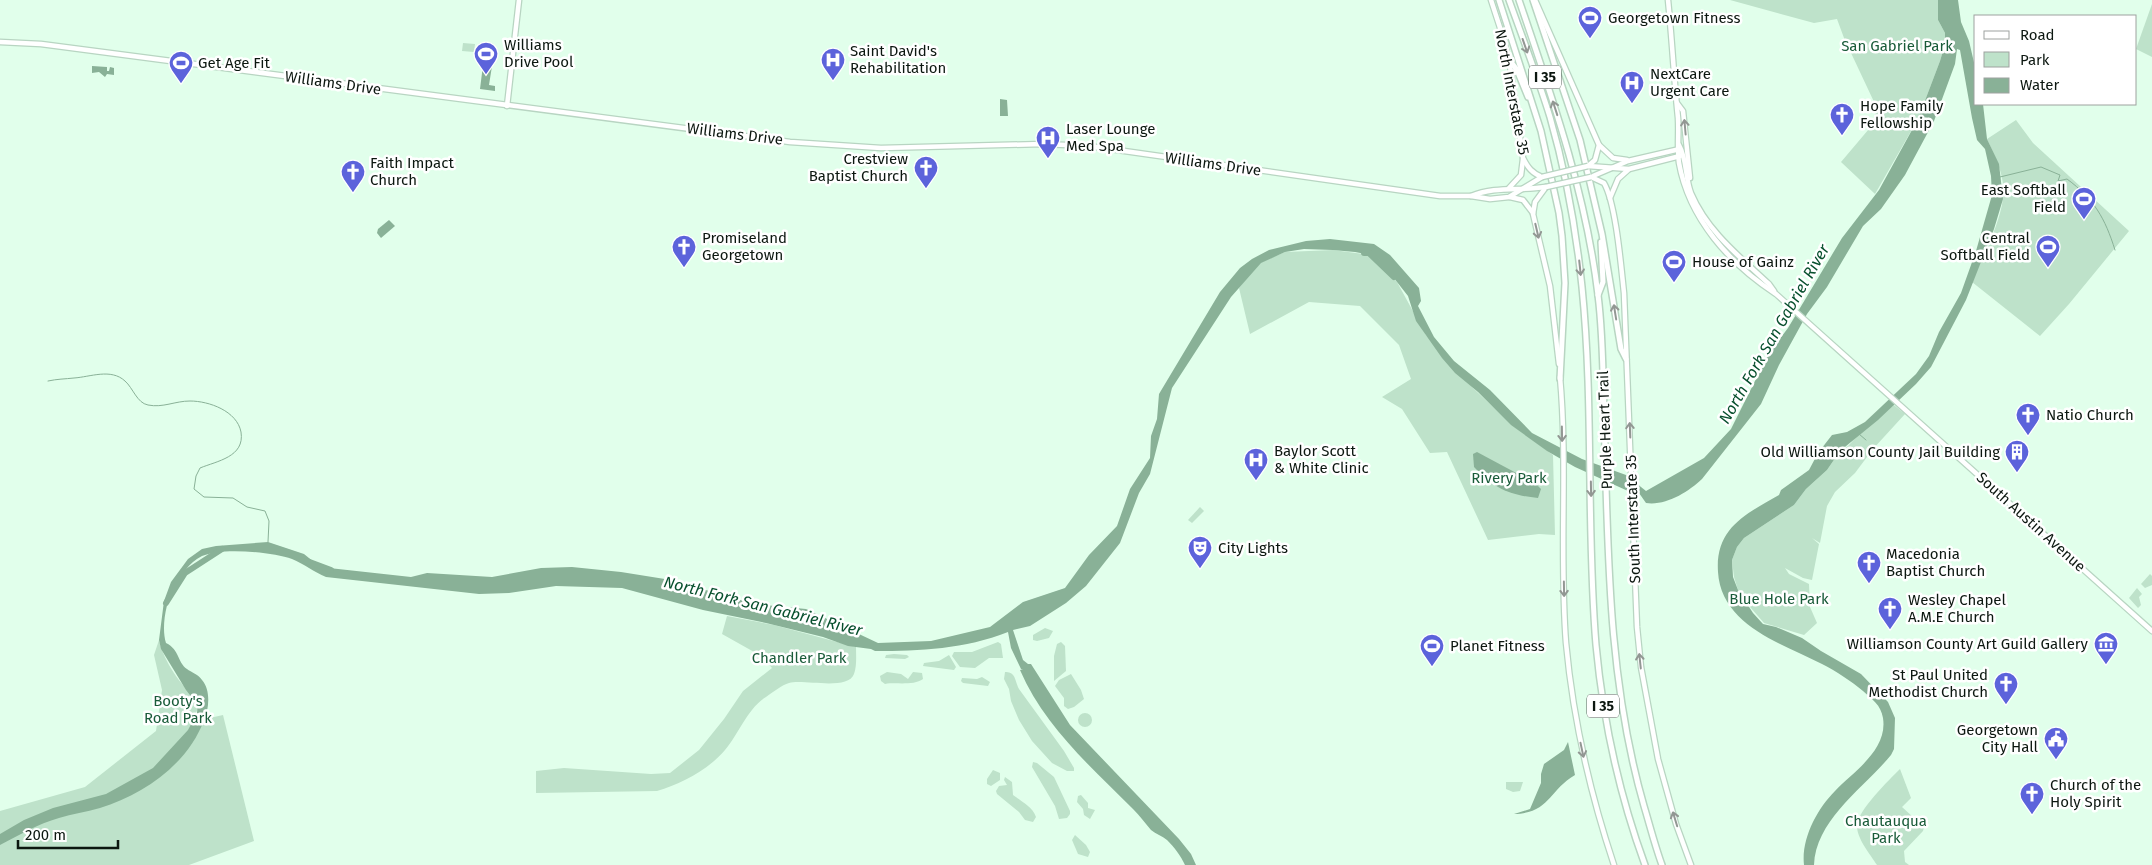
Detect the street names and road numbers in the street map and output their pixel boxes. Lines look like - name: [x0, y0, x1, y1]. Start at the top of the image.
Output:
- street label: North Interstate 35: [1491, 27, 1533, 157]
- road number: I 35: [1529, 66, 1561, 88]
- street label: Williams Drive: [284, 67, 382, 99]
- street label: Williams Drive: [686, 119, 784, 149]
- street label: Williams Drive: [1164, 148, 1262, 180]
- street label: Purple Heart Trail: [1594, 370, 1616, 490]
- street label: South Interstate 35: [1622, 454, 1644, 584]
- street label: South Austin Avenue: [1973, 468, 2089, 576]
- road number: I 35: [1587, 694, 1619, 718]

